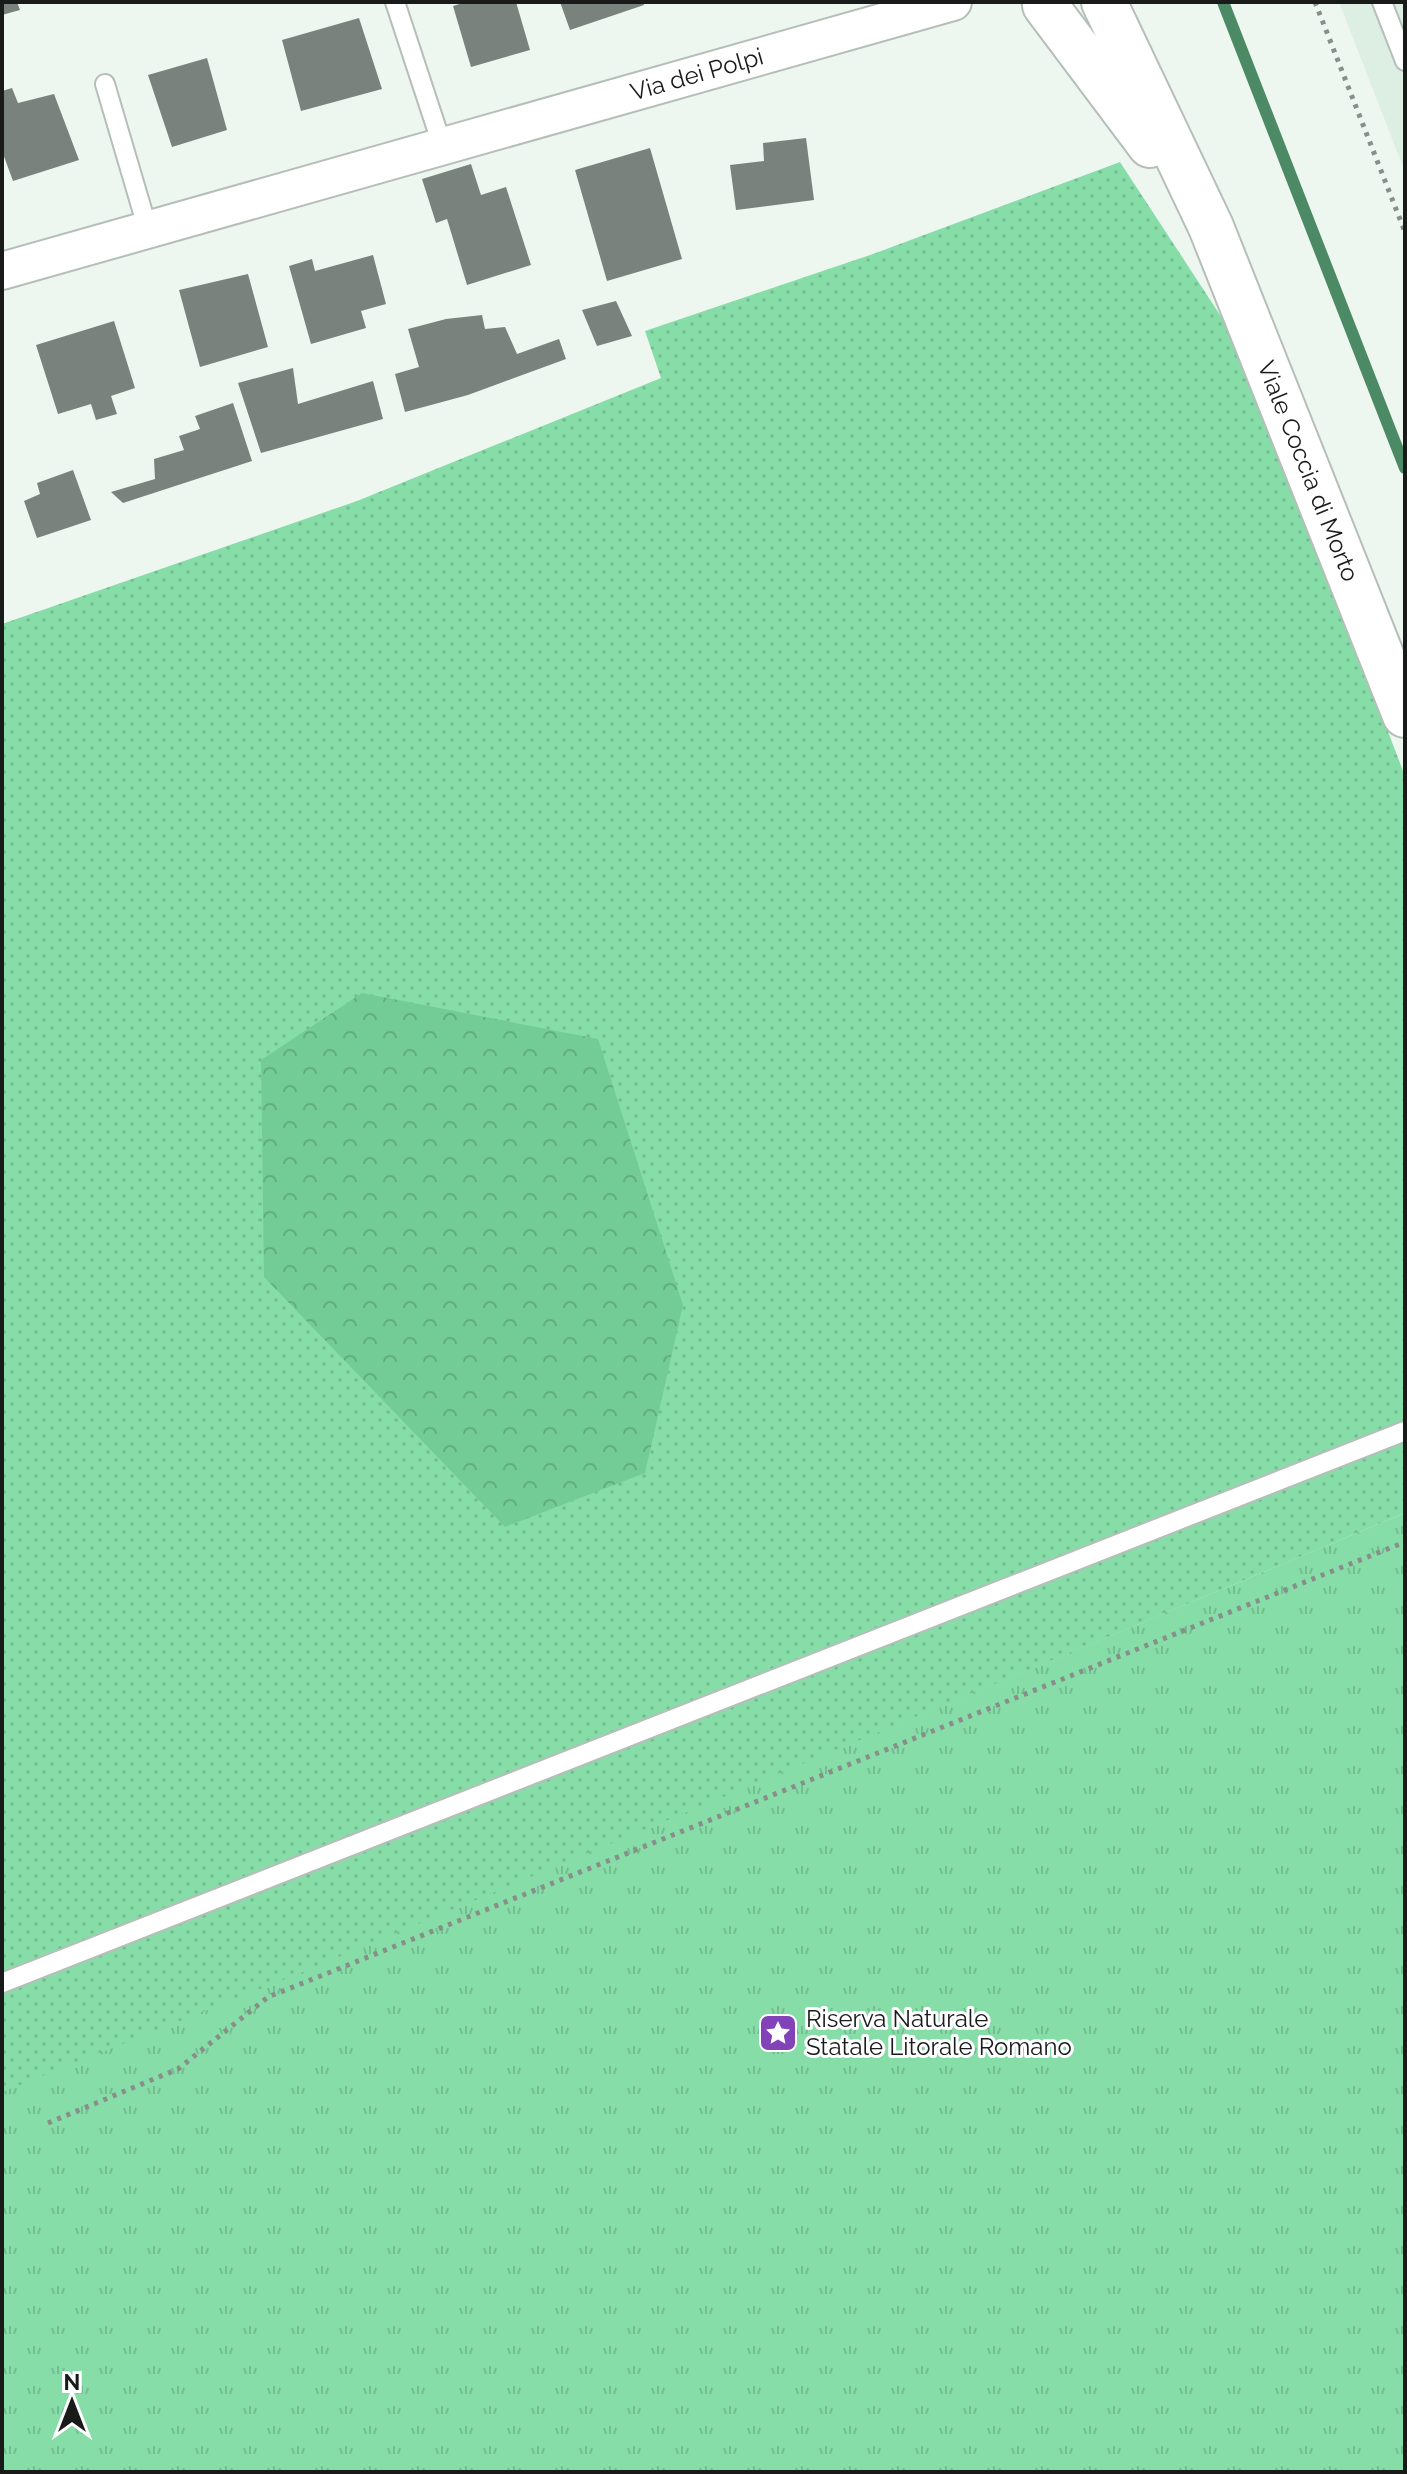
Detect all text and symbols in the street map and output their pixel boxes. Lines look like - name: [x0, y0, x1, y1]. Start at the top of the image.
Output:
- street label: Via dei Polpi: [627, 41, 766, 107]
- street label: Viale Coccia di Morto: [1252, 357, 1365, 586]
- place label: Riserva Naturale Statale Litorale Romano: [806, 2004, 1072, 2061]
- place icon: Riserva Naturale Statale Litorale Romano: [757, 2012, 799, 2054]
- north arrow: [32, 2362, 112, 2442]
- text: N: [64, 2369, 80, 2395]

